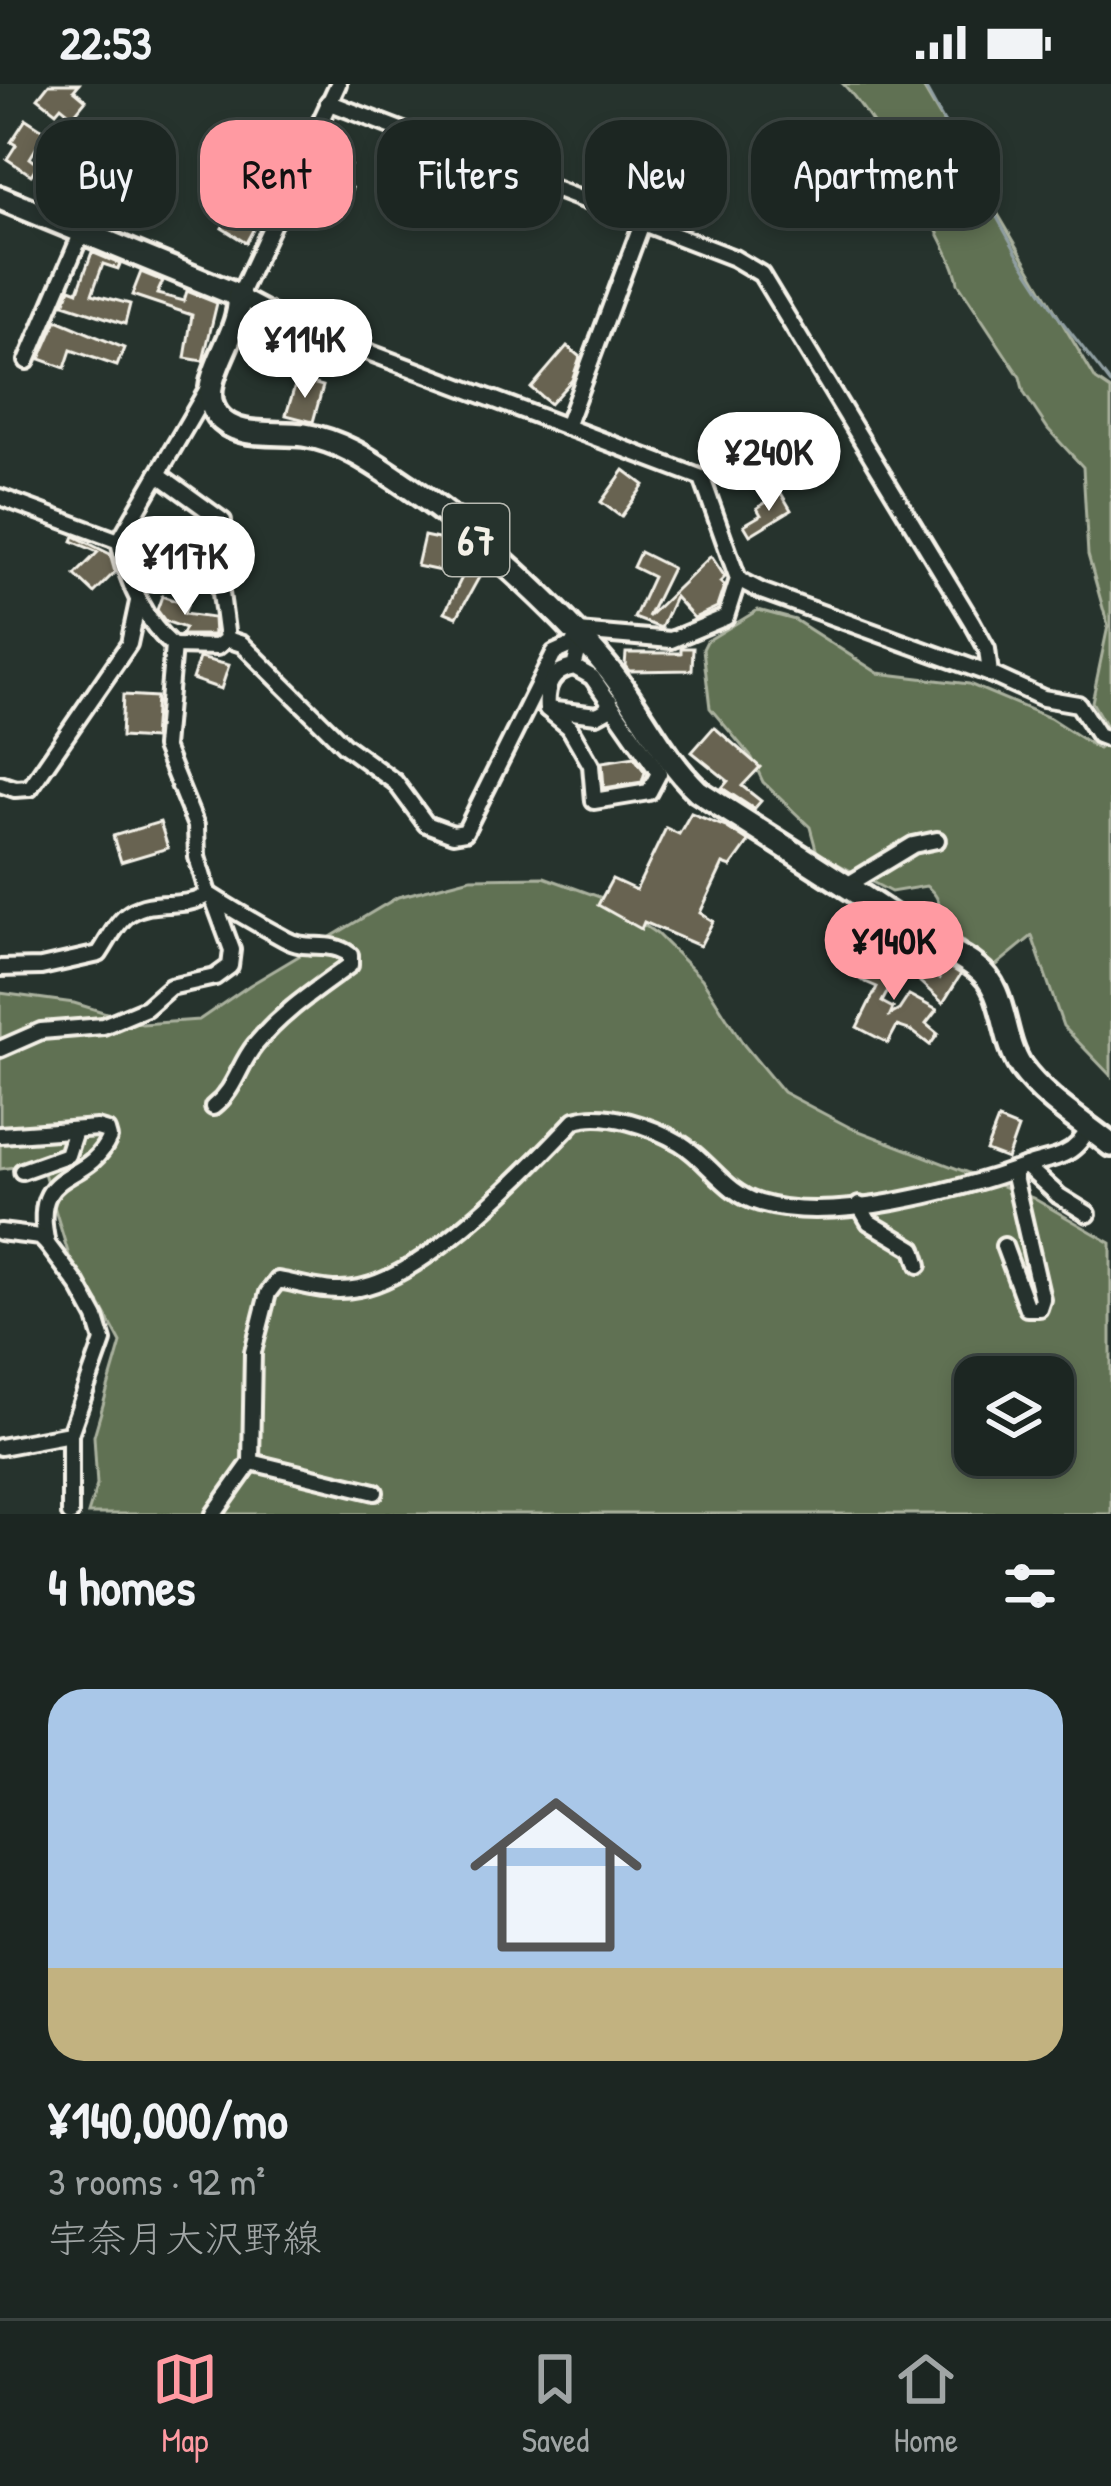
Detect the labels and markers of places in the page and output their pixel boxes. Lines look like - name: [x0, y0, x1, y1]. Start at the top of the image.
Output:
- pin: ¥114K: [221, 299, 389, 401]
- pin: ¥240K: [685, 412, 853, 514]
- pin: ¥117K: [101, 516, 269, 618]
- pin: ¥140K: [810, 901, 978, 1003]

